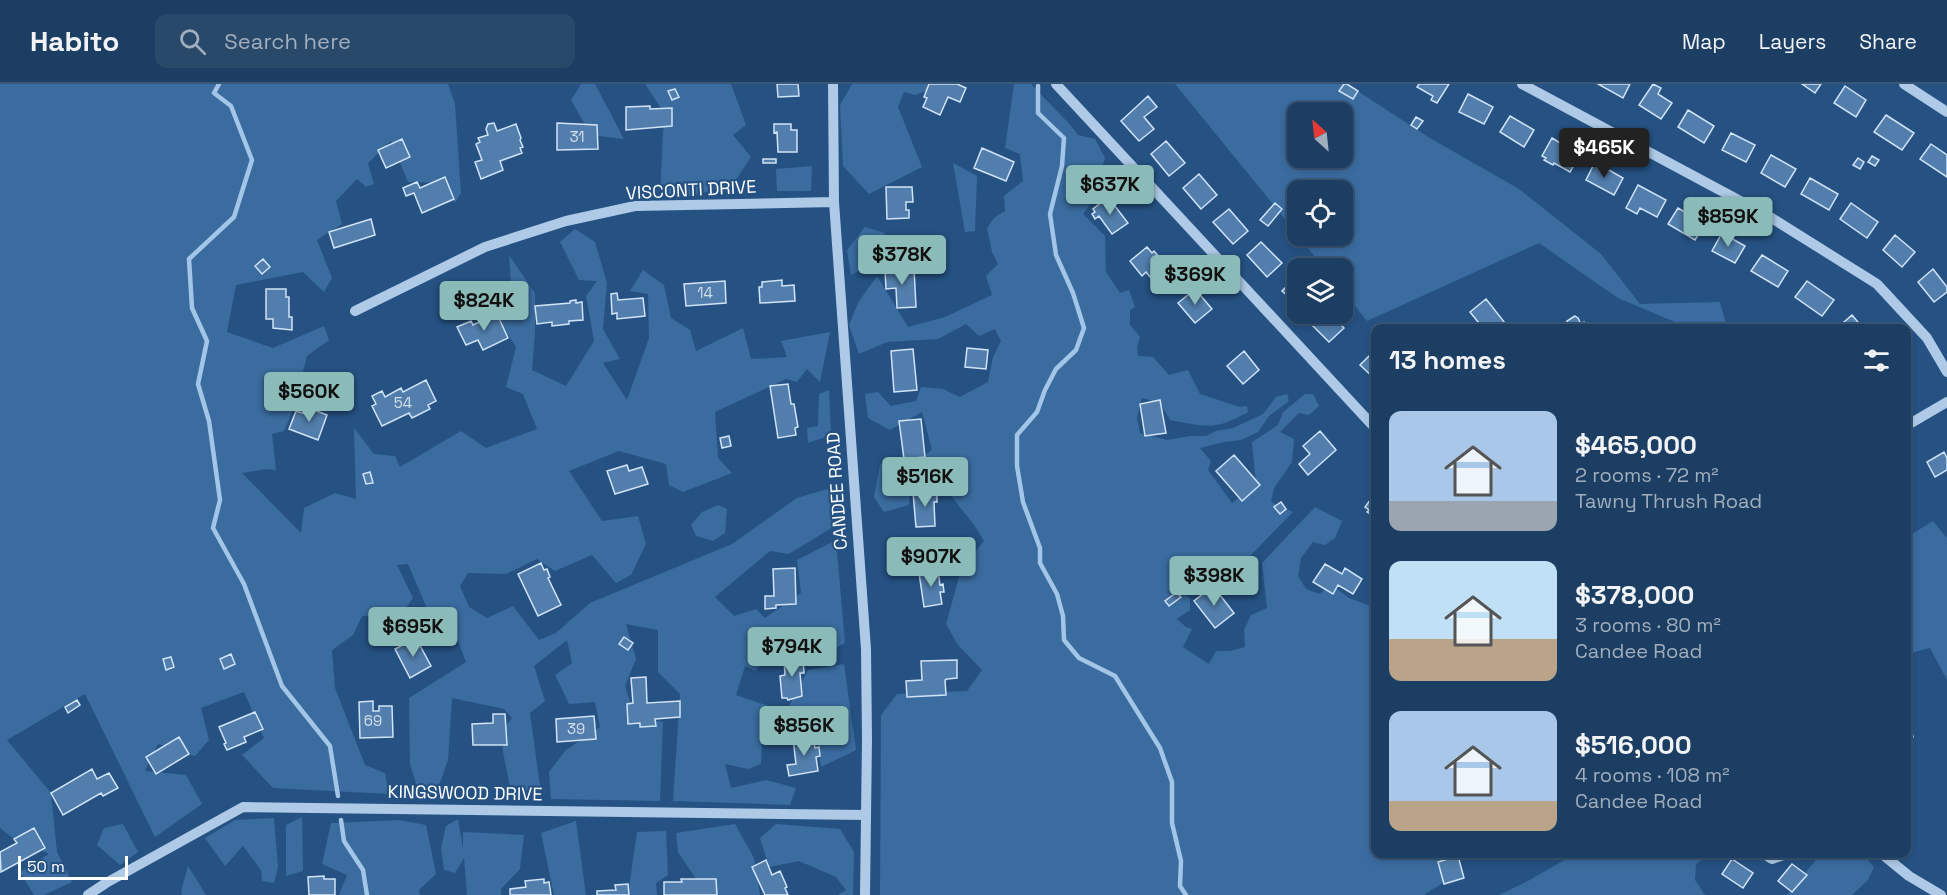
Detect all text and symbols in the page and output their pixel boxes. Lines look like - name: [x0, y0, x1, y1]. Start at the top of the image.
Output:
- search box: [155, 14, 575, 68]
- text: Habito: [30, 23, 119, 59]
- icon: search: [176, 25, 209, 58]
- text: Search here: [224, 27, 351, 55]
- text: Map: [1682, 28, 1726, 55]
- text: Layers: [1759, 28, 1826, 55]
- text: Share: [1859, 28, 1917, 55]
- north arrow: [1287, 102, 1353, 168]
- map controls: [1287, 102, 1353, 324]
- house number: 31: [569, 127, 585, 146]
- pin: $465K: [1562, 128, 1646, 179]
- text: $465K: [1573, 134, 1635, 160]
- pin: $637K: [1068, 165, 1152, 216]
- text: $637K: [1080, 171, 1140, 197]
- street label: VISCONTI DRIVE: [625, 175, 757, 204]
- button: locate: [1287, 180, 1353, 246]
- pin: $859K: [1686, 197, 1770, 248]
- text: $859K: [1698, 203, 1759, 229]
- pin: $378K: [860, 235, 944, 286]
- text: $378K: [872, 241, 932, 267]
- pin: $369K: [1153, 255, 1237, 306]
- button: layers: [1287, 258, 1353, 324]
- text: $369K: [1164, 261, 1226, 287]
- pin: $824K: [442, 281, 526, 332]
- house number: 14: [697, 283, 713, 302]
- text: $824K: [454, 287, 514, 313]
- text: 13 homes: [1389, 343, 1506, 377]
- icon: filters: [1860, 344, 1893, 377]
- pin: $560K: [267, 372, 351, 423]
- text: $560K: [278, 378, 340, 404]
- house number: 54: [394, 393, 412, 412]
- text: $465,000: [1575, 428, 1697, 462]
- street label: CANDEE ROAD: [821, 431, 852, 551]
- icon: home: [1437, 435, 1509, 507]
- pin: $516K: [883, 457, 967, 508]
- text: 2 rooms · 72 m²: [1575, 462, 1719, 488]
- text: $516K: [896, 463, 954, 489]
- text: Tawny Thrush Road: [1575, 488, 1762, 514]
- pin: $907K: [889, 537, 973, 588]
- text: $907K: [901, 543, 961, 569]
- pin: $398K: [1172, 556, 1256, 607]
- text: $398K: [1183, 562, 1245, 588]
- text: $378,000: [1575, 578, 1694, 612]
- icon: home: [1437, 585, 1509, 657]
- pin: $695K: [371, 607, 455, 658]
- text: 3 rooms · 80 m²: [1575, 612, 1721, 638]
- text: $695K: [382, 613, 444, 639]
- pin: $794K: [750, 627, 834, 678]
- text: $794K: [762, 633, 822, 659]
- text: Candee Road: [1575, 638, 1702, 664]
- pin: $856K: [762, 706, 846, 757]
- house number: 69: [364, 711, 382, 730]
- text: $856K: [774, 712, 835, 738]
- house number: 39: [567, 719, 585, 738]
- text: $516,000: [1575, 728, 1692, 762]
- icon: home: [1437, 735, 1509, 807]
- text: 4 rooms · 108 m²: [1575, 762, 1730, 788]
- street label: KINGSWOOD DRIVE: [387, 780, 543, 805]
- text: Candee Road: [1575, 788, 1702, 814]
- scale bar: [18, 853, 128, 880]
- text: 50 m: [27, 856, 65, 877]

